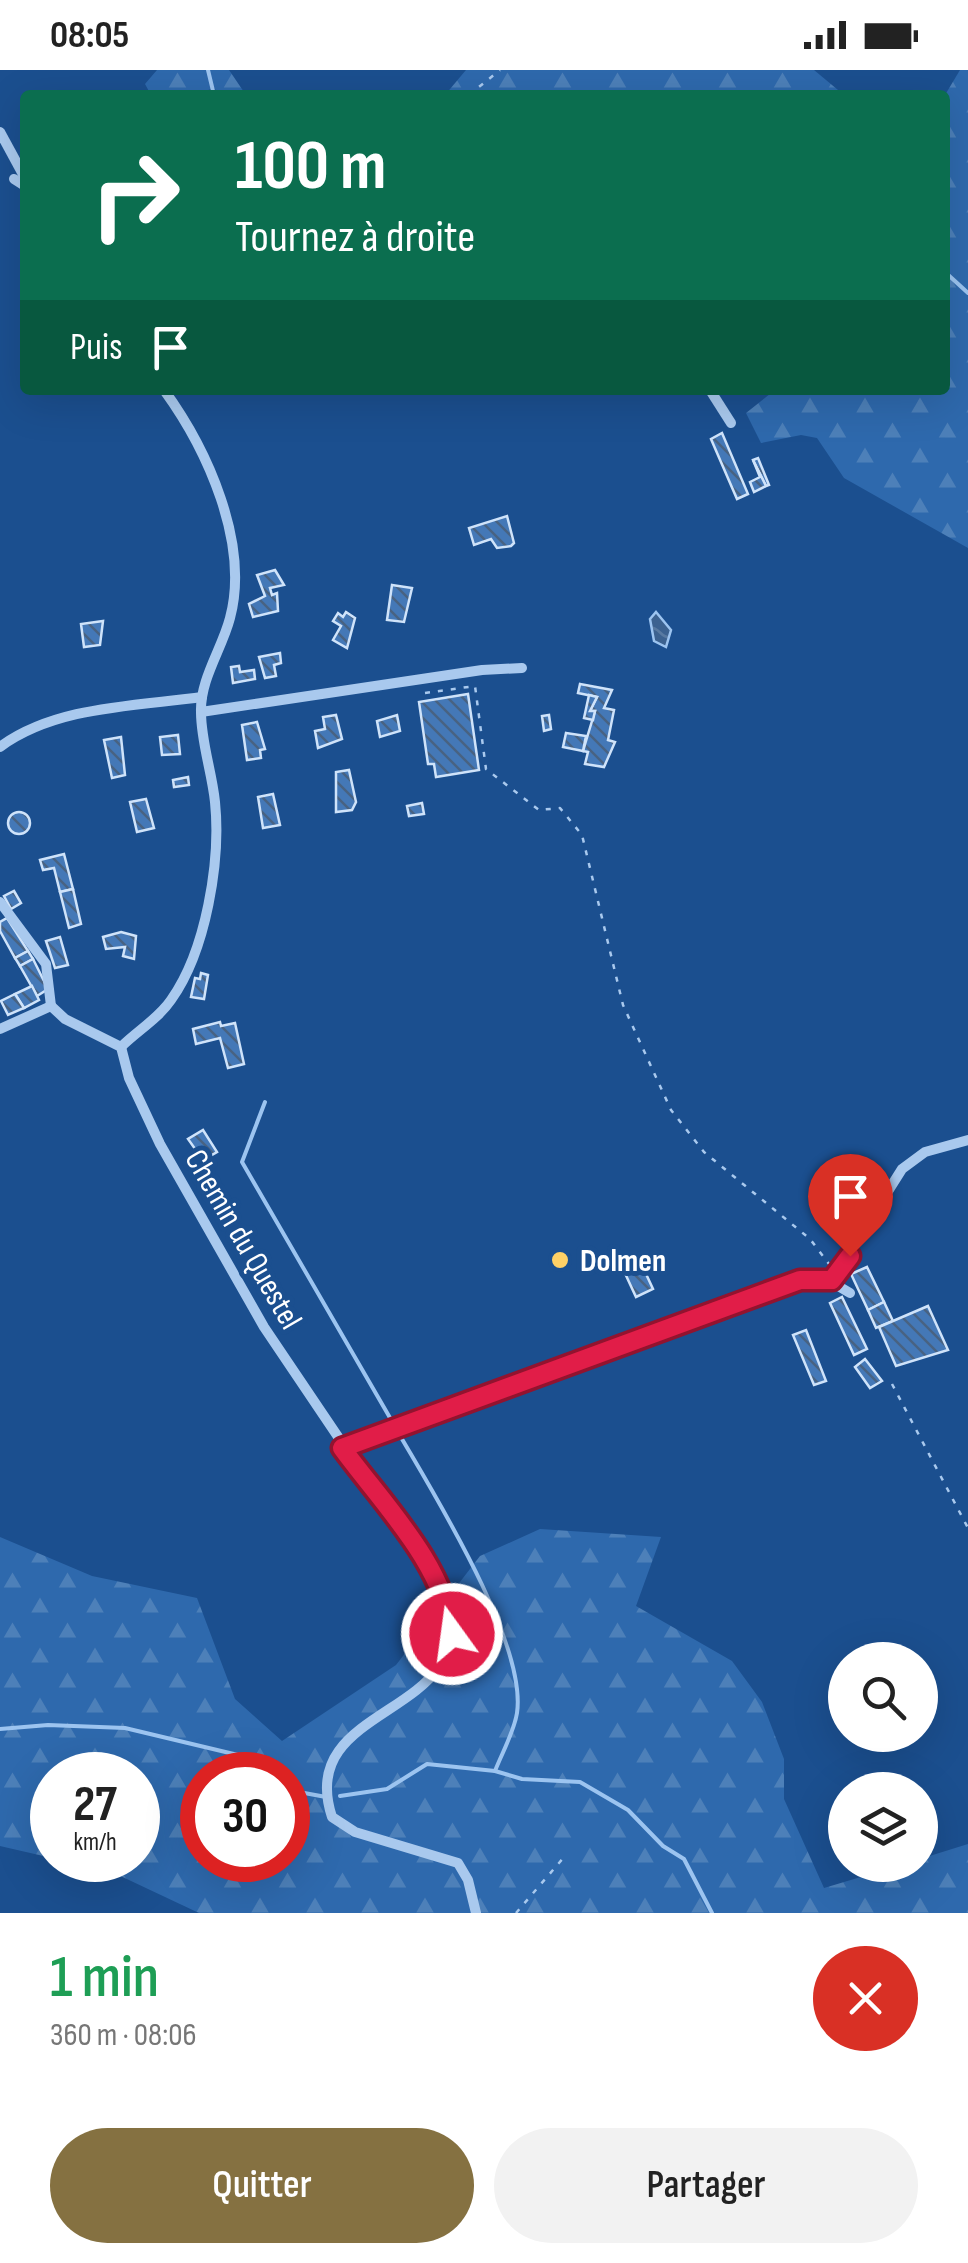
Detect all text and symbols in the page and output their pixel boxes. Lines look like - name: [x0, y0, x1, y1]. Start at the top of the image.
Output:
- text: 08:05: [50, 13, 129, 58]
- text: 100 m: [235, 125, 386, 209]
- icon: right: [70, 130, 200, 260]
- text: Tournez à droite: [235, 210, 475, 265]
- icon: arrive: [143, 320, 198, 375]
- text: Puis: [70, 325, 123, 370]
- street label: Chemin du Questel: [176, 1143, 310, 1337]
- pin: [808, 1154, 893, 1257]
- icon: arrive: [823, 1169, 878, 1224]
- place label: Dolmen: [580, 1242, 666, 1281]
- marker: Dolmen: [549, 1249, 571, 1271]
- position arrow: [400, 1582, 504, 1686]
- map controls: [828, 1642, 938, 1882]
- button: search: [828, 1642, 938, 1752]
- speed limit sign: 30: [180, 1752, 310, 1882]
- button: layers: [828, 1772, 938, 1882]
- text: 27: [73, 1775, 117, 1835]
- text: km/h: [73, 1827, 117, 1858]
- text: 1 min: [50, 1942, 159, 2014]
- button: close: [813, 1946, 918, 2051]
- text: 360 m · 08:06: [50, 2016, 196, 2055]
- button: Quitter: [50, 2128, 474, 2243]
- button: Partager: [494, 2128, 918, 2243]

